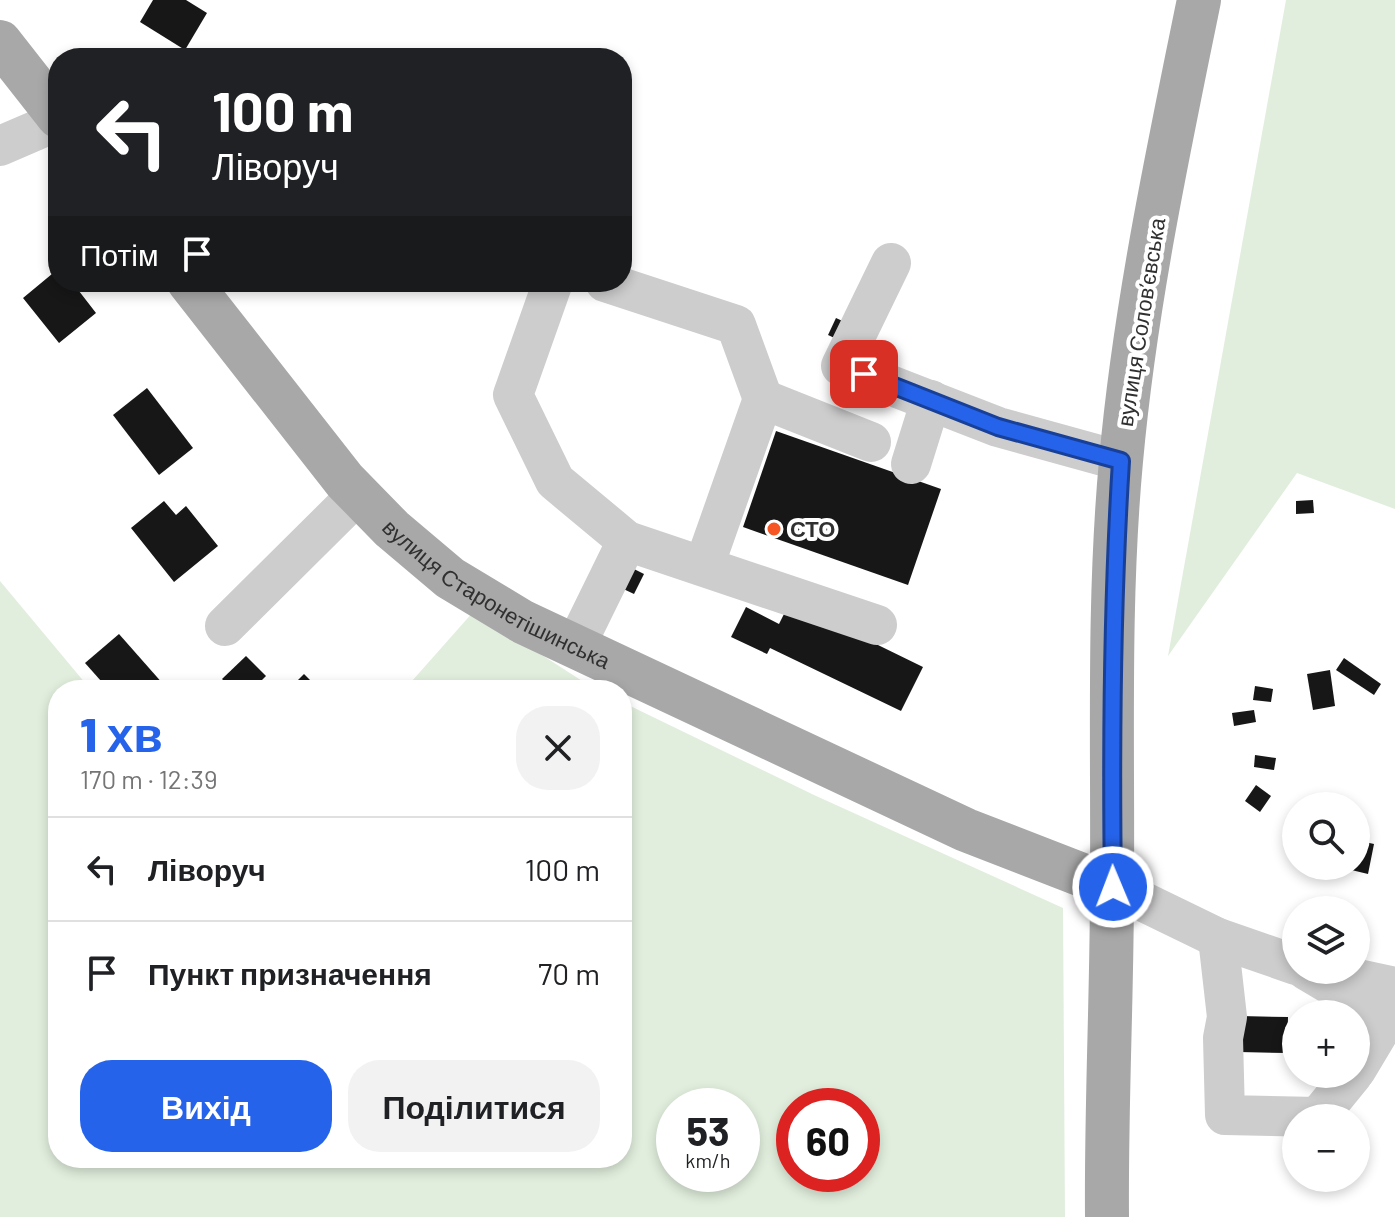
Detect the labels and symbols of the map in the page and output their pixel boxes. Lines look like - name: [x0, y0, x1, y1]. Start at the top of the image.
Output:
- street label: вулиця Соловʼєвська: [1111, 215, 1170, 428]
- pin: [830, 340, 898, 408]
- street label: вулиця Старонетішинська: [378, 514, 615, 673]
- place label: СТО: [790, 515, 835, 541]
- marker: СТО: [765, 520, 783, 538]
- position arrow: [1071, 845, 1155, 929]
- speed limit sign: 60: [776, 1088, 880, 1192]

